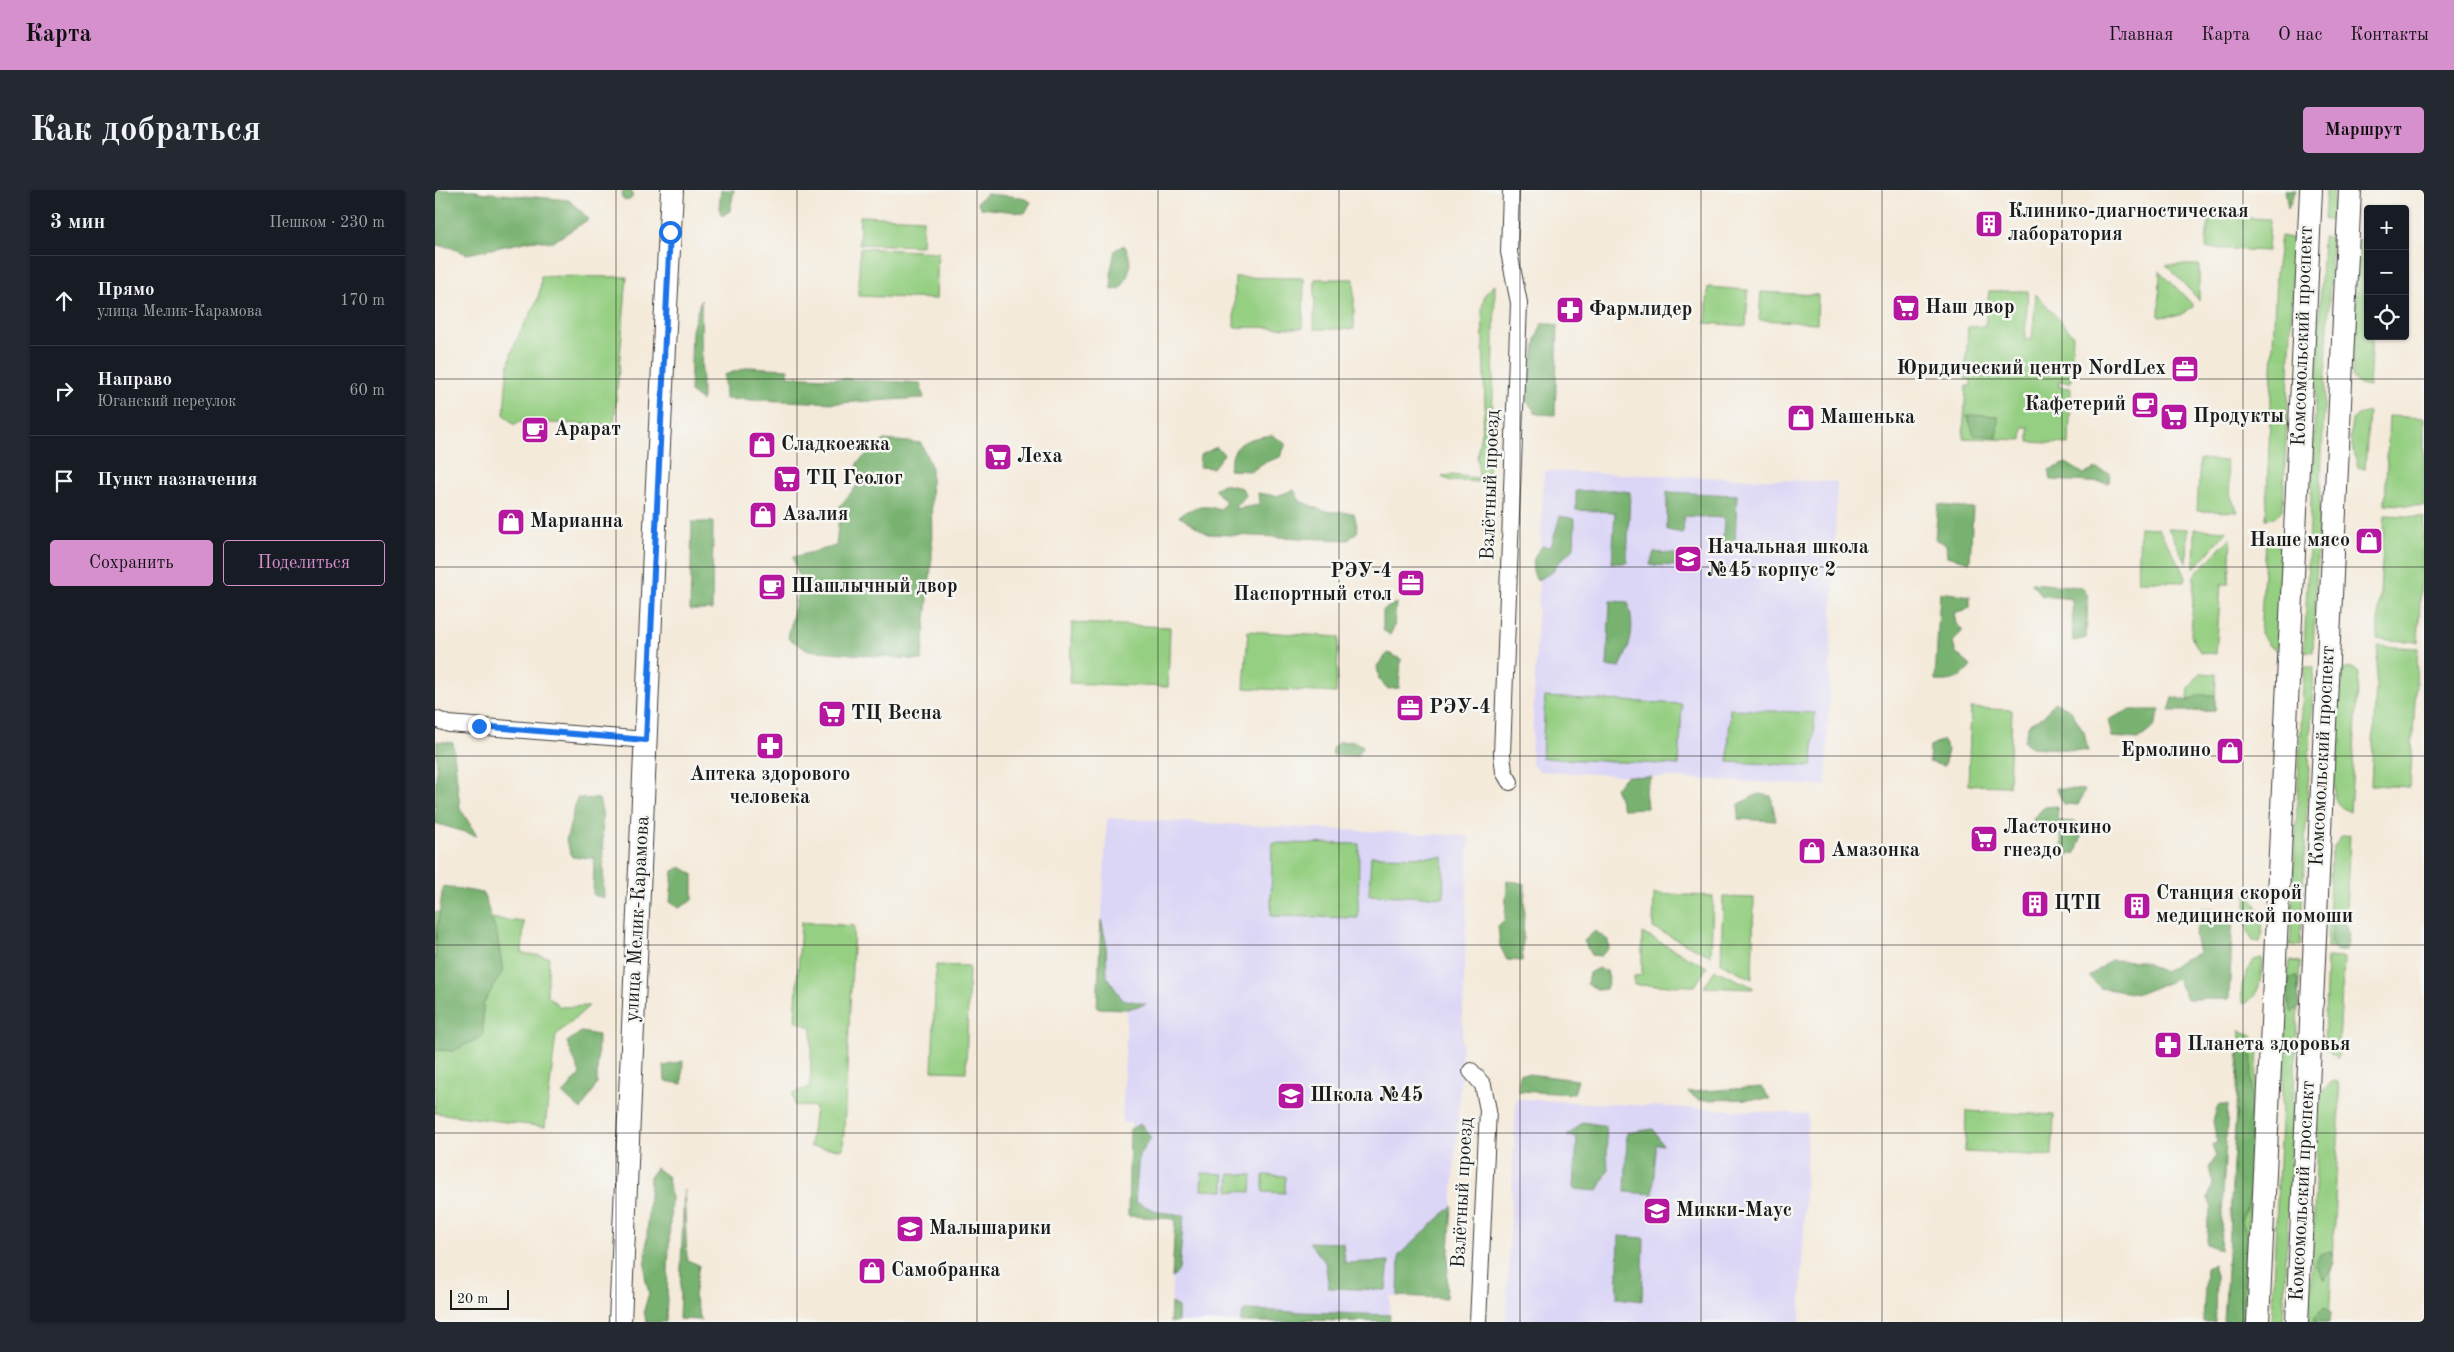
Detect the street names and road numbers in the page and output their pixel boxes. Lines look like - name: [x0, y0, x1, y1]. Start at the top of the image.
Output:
- street label: Комсомольский проспект: [2289, 225, 2317, 447]
- street label: Взлётный проезд: [1478, 409, 1504, 561]
- street label: Комсомольский проспект: [2307, 645, 2339, 867]
- street label: улица Мелик-Карамова: [623, 815, 653, 1023]
- street label: Комсомольский проспект: [2287, 1080, 2319, 1302]
- street label: Взлётный проезд: [1449, 1117, 1477, 1269]

